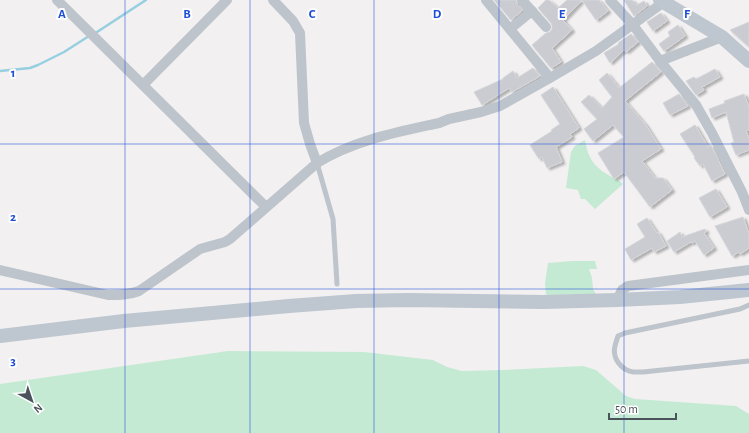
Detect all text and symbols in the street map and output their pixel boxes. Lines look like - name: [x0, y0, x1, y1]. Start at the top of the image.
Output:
- text: A: [58, 8, 66, 21]
- text: B: [183, 8, 191, 21]
- text: C: [309, 8, 316, 21]
- text: D: [433, 8, 442, 21]
- text: E: [559, 8, 566, 21]
- text: F: [684, 8, 691, 21]
- text: 1: [11, 67, 15, 80]
- text: 2: [10, 211, 16, 224]
- text: 3: [10, 355, 16, 368]
- north arrow: [12, 381, 52, 421]
- scale bar: [609, 395, 676, 421]
- text: N: [32, 402, 45, 415]
- text: 50 m: [615, 403, 638, 415]

